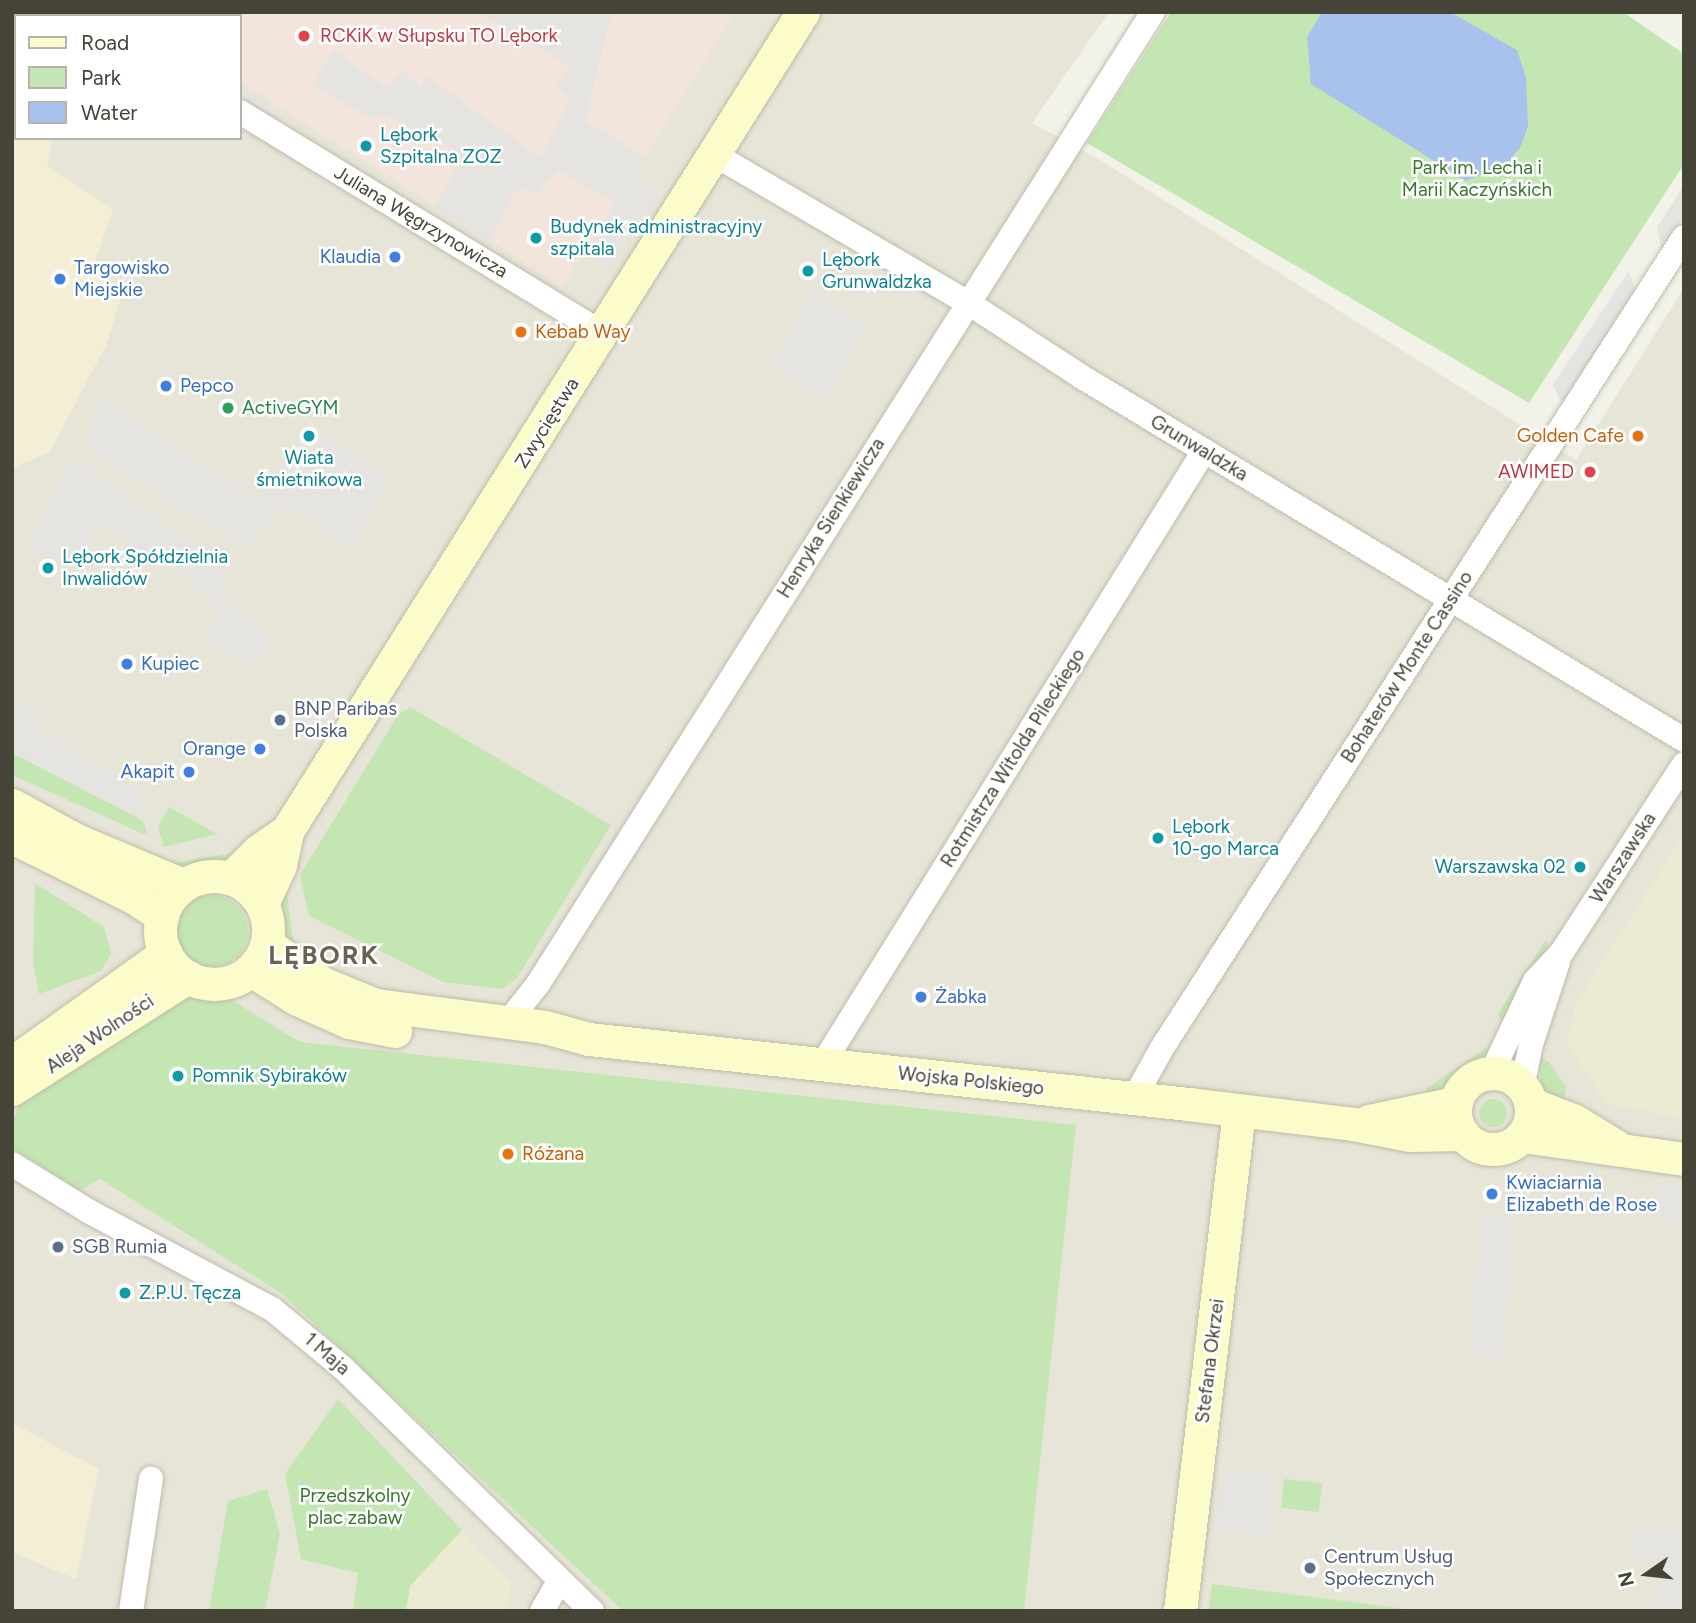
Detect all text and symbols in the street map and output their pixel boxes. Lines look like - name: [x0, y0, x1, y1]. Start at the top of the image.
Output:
- legend: [14, 14, 242, 140]
- place label: RCKiK w Słupsku TO Lębork: [320, 25, 558, 47]
- marker: RCKiK w Słupsku TO Lębork: [294, 26, 314, 46]
- text: Road: [81, 30, 129, 55]
- text: Park: [81, 65, 121, 90]
- text: Water: [81, 100, 137, 125]
- place label: Lębork Szpitalna ZOZ: [380, 124, 502, 168]
- marker: Lębork Szpitalna ZOZ: [358, 138, 374, 154]
- park label: Park im. Lecha i Marii Kaczyńskich: [1402, 157, 1552, 201]
- street label: Juliana Węgrzynowicza: [330, 161, 512, 283]
- place label: Budynek administracyjny szpitala: [550, 216, 762, 260]
- marker: Budynek administracyjny szpitala: [528, 230, 544, 246]
- place label: Klaudia: [320, 246, 381, 268]
- marker: Klaudia: [387, 249, 403, 265]
- place label: Lębork Grunwaldzka: [822, 249, 932, 293]
- place label: Targowisko Miejskie: [74, 257, 170, 301]
- marker: Lębork Grunwaldzka: [800, 263, 816, 279]
- marker: Targowisko Miejskie: [52, 271, 68, 287]
- place label: Kebab Way: [535, 321, 630, 343]
- marker: Kebab Way: [513, 324, 529, 340]
- street label: Zwycięstwa: [510, 374, 584, 472]
- place label: Pepco: [180, 375, 234, 397]
- marker: Pepco: [158, 378, 174, 394]
- place label: ActiveGYM: [242, 397, 339, 419]
- marker: ActiveGYM: [220, 400, 236, 416]
- street label: Grunwaldzka: [1146, 410, 1252, 486]
- place label: Golden Cafe: [1517, 425, 1624, 447]
- marker: Wiata śmietnikowa: [301, 428, 317, 444]
- marker: Golden Cafe: [1630, 428, 1646, 444]
- street label: Henryka Sienkiewicza: [772, 434, 890, 602]
- place label: Wiata śmietnikowa: [256, 447, 362, 491]
- place label: AWIMED: [1498, 461, 1574, 483]
- marker: AWIMED: [1580, 462, 1600, 482]
- place label: Lębork Spółdzielnia Inwalidów: [62, 546, 228, 590]
- marker: Lębork Spółdzielnia Inwalidów: [40, 560, 56, 576]
- street label: Bohaterów Monte Cassino: [1336, 567, 1478, 767]
- street label: Rotmistrza Witolda Pileckiego: [936, 644, 1090, 872]
- place label: Kupiec: [141, 653, 199, 675]
- marker: Kupiec: [119, 656, 135, 672]
- place label: BNP Paribas Polska: [294, 698, 397, 742]
- marker: BNP Paribas Polska: [272, 712, 288, 728]
- place label: Orange: [183, 738, 246, 760]
- marker: Orange: [252, 741, 268, 757]
- place label: Akapit: [121, 761, 175, 783]
- marker: Akapit: [181, 764, 197, 780]
- street label: Warszawska: [1585, 808, 1661, 908]
- place label: Lębork 10-go Marca: [1172, 816, 1279, 860]
- marker: Lębork 10-go Marca: [1150, 830, 1166, 846]
- place label: Warszawska 02: [1435, 856, 1566, 878]
- marker: Warszawska 02: [1572, 859, 1588, 875]
- district label: LĘBORK: [269, 940, 379, 972]
- place label: Żabka: [935, 986, 987, 1008]
- marker: Żabka: [913, 989, 929, 1005]
- street label: Aleja Wolności: [42, 990, 158, 1078]
- street label: Wojska Polskiego: [897, 1062, 1045, 1100]
- place label: Pomnik Sybiraków: [192, 1065, 347, 1087]
- marker: Pomnik Sybiraków: [170, 1068, 186, 1084]
- place label: Różana: [522, 1143, 584, 1165]
- marker: Różana: [500, 1146, 516, 1162]
- place label: Kwiaciarnia Elizabeth de Rose: [1506, 1172, 1657, 1216]
- marker: Kwiaciarnia Elizabeth de Rose: [1484, 1186, 1500, 1202]
- place label: SGB Rumia: [72, 1236, 167, 1258]
- marker: SGB Rumia: [50, 1239, 66, 1255]
- place label: Z.P.U. Tęcza: [139, 1282, 241, 1304]
- marker: Z.P.U. Tęcza: [117, 1285, 133, 1301]
- street label: Stefana Okrzei: [1191, 1297, 1229, 1425]
- street label: 1 Maja: [299, 1328, 355, 1380]
- park label: Przedszkolny plac zabaw: [299, 1485, 411, 1529]
- north arrow: [1612, 1539, 1682, 1609]
- place label: Centrum Usług Społecznych: [1324, 1546, 1453, 1590]
- marker: Centrum Usług Społecznych: [1302, 1560, 1318, 1576]
- text: N: [1613, 1569, 1639, 1589]

